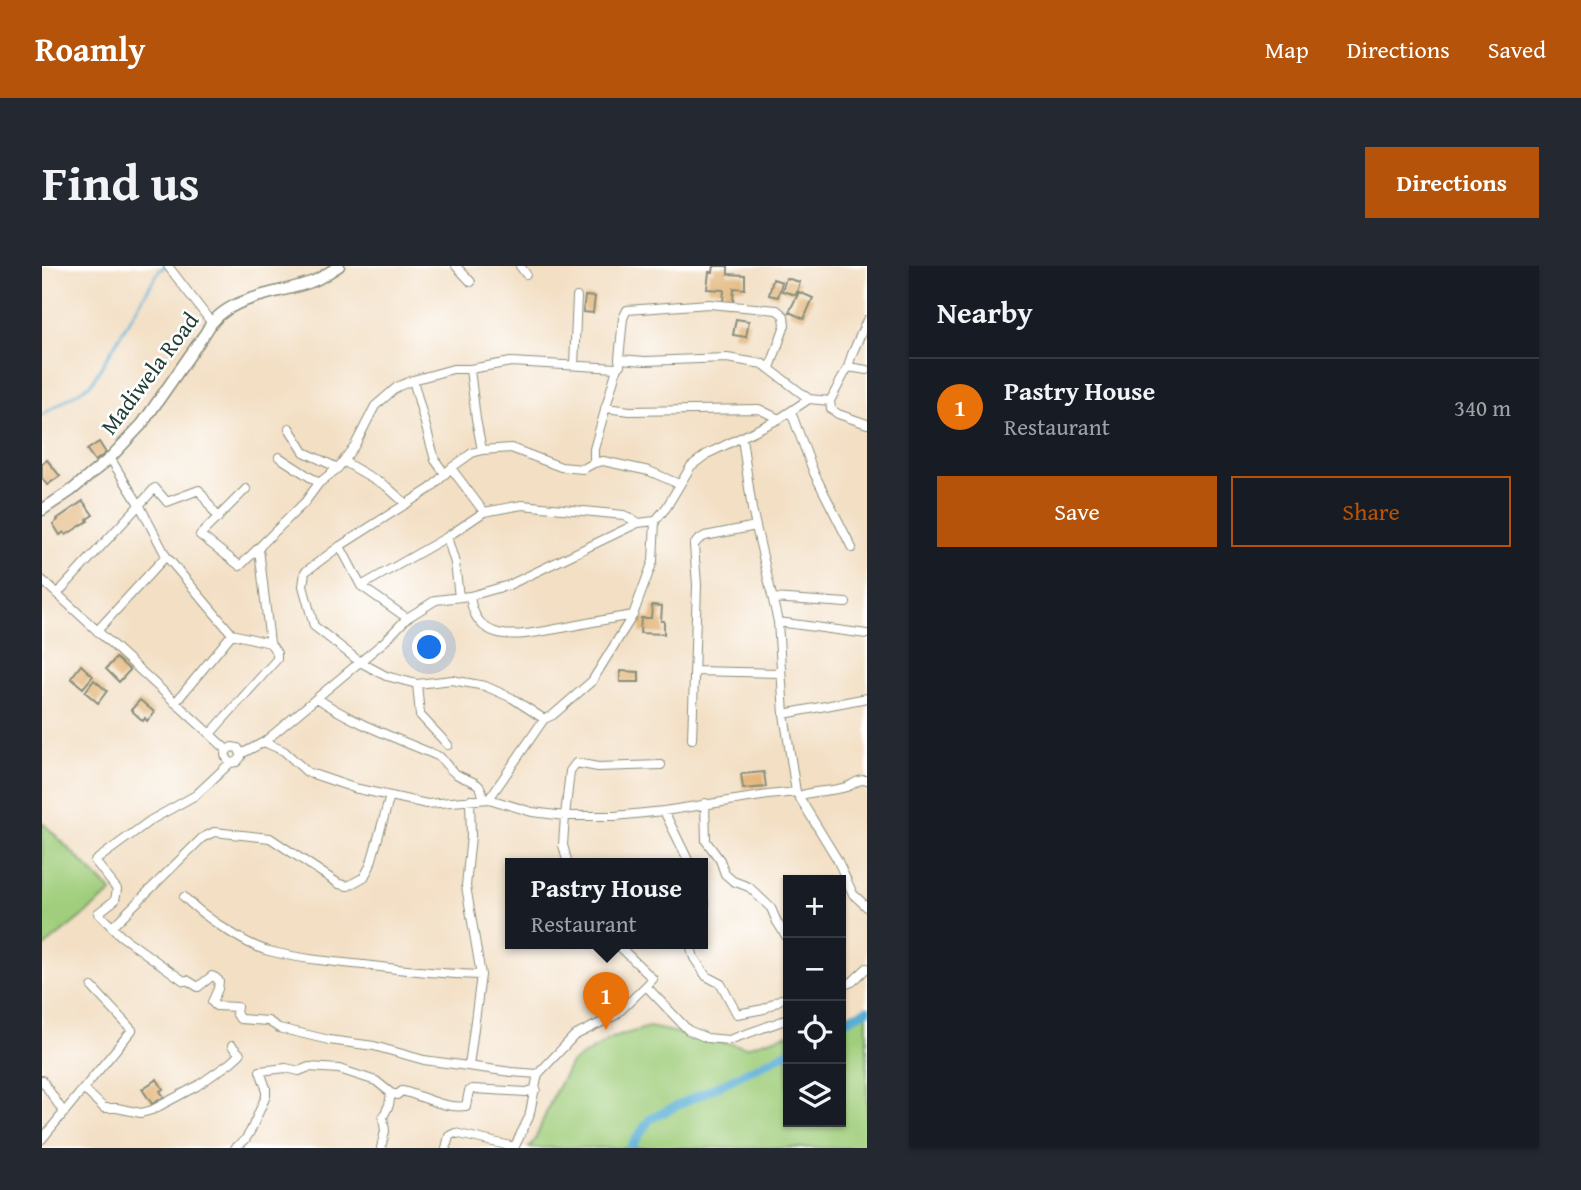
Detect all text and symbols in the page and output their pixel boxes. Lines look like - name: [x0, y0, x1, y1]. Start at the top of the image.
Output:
- text: Roamly: [35, 25, 145, 73]
- text: Map: [1265, 32, 1309, 67]
- text: Directions: [1347, 32, 1450, 67]
- text: Saved: [1488, 32, 1546, 67]
- text: Find us: [42, 146, 200, 218]
- button: Directions: [1365, 147, 1539, 218]
- text: Nearby: [937, 290, 1033, 334]
- street label: Madiwela Road: [92, 304, 206, 441]
- text: Pastry House: [1004, 371, 1155, 410]
- text: 1: [954, 391, 966, 424]
- text: 340 m: [1454, 391, 1511, 424]
- text: Restaurant: [1004, 410, 1110, 443]
- button: Save: [937, 476, 1217, 547]
- button: Share: [1231, 476, 1511, 547]
- your location: [412, 630, 446, 664]
- popup: [505, 858, 708, 949]
- text: Pastry House: [531, 868, 682, 907]
- map controls: [783, 875, 846, 1127]
- button: +: [783, 875, 846, 938]
- text: Restaurant: [531, 907, 637, 940]
- button: −: [783, 938, 846, 1001]
- pin: 1: [583, 972, 629, 1030]
- button: locate: [783, 1001, 846, 1064]
- button: layers: [783, 1064, 846, 1127]

